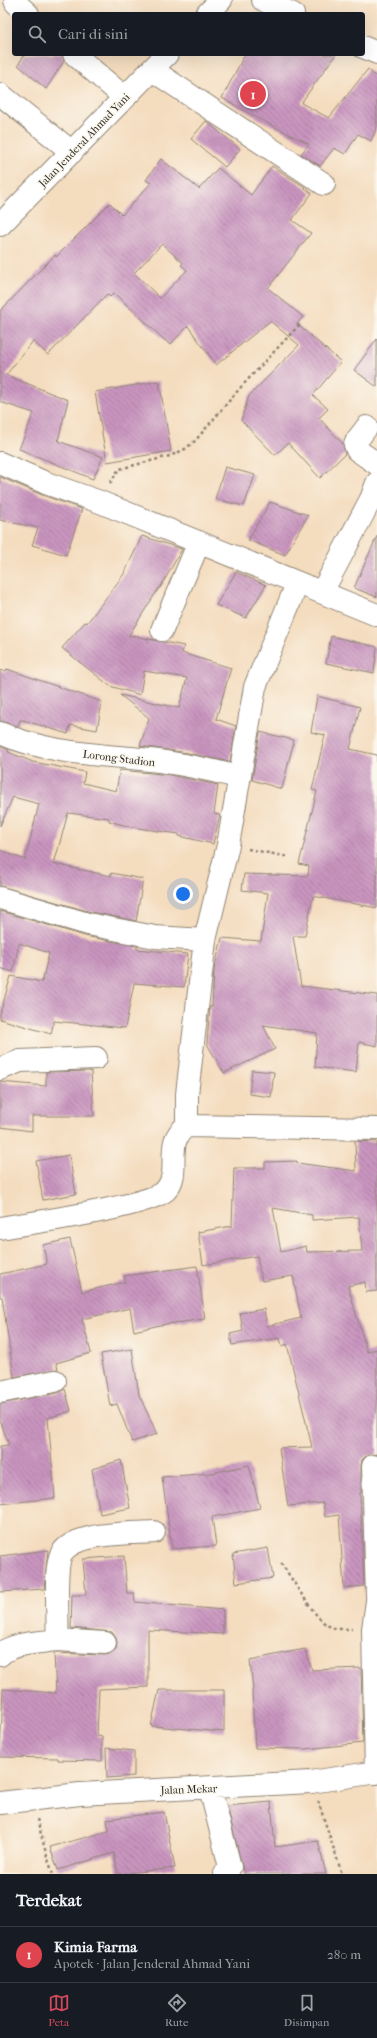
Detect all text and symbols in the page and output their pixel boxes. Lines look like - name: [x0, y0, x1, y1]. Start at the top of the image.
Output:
- search box: [12, 12, 365, 56]
- icon: search: [26, 23, 48, 45]
- text: Cari di sini: [58, 25, 128, 43]
- pin: 1: [240, 79, 266, 109]
- street label: Jalan Jenderal Ahmad Yani: [35, 90, 133, 191]
- street label: Lorong Stadion: [82, 748, 156, 769]
- your location: [173, 884, 193, 904]
- street label: Jalan Mekar: [160, 1782, 218, 1797]
- text: Terdekat: [16, 1890, 82, 1910]
- text: Kimia Farma: [54, 1938, 137, 1956]
- text: 1: [27, 1947, 31, 1962]
- text: 280 m: [327, 1947, 361, 1962]
- text: Apotek · Jalan Jenderal Ahmad Yani: [54, 1956, 250, 1971]
- tab: Peta: [48, 1992, 70, 2029]
- tab: Rute: [165, 1992, 188, 2029]
- tab: Disimpan: [284, 1992, 329, 2029]

